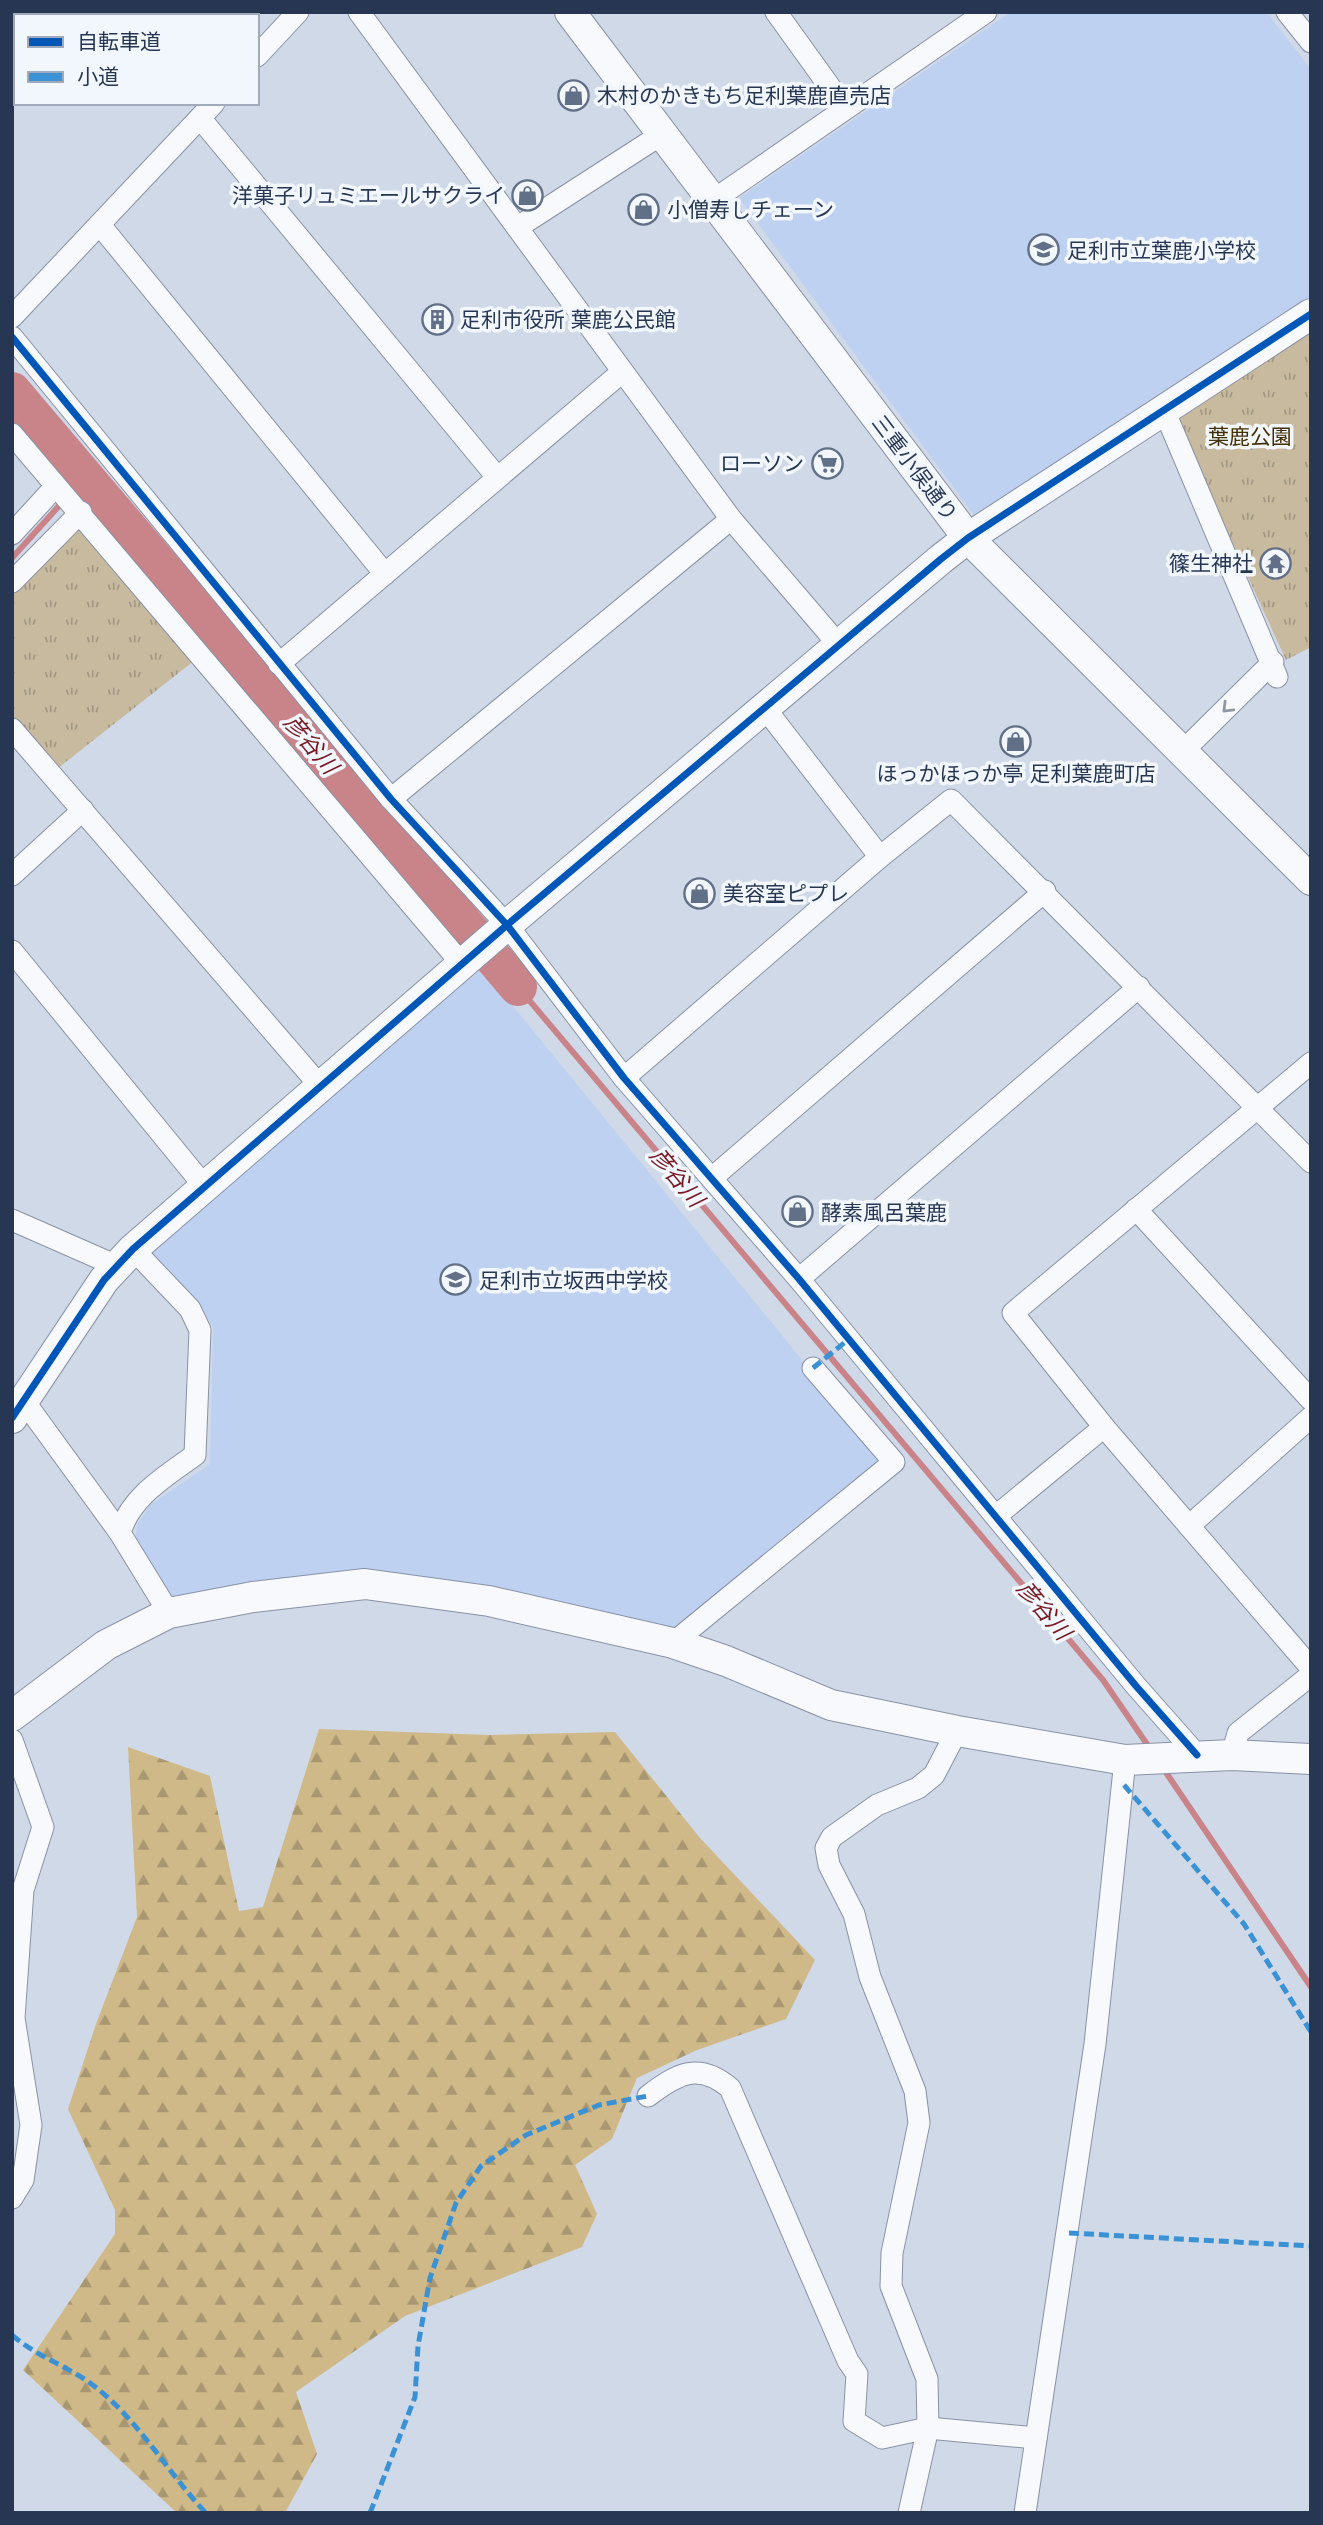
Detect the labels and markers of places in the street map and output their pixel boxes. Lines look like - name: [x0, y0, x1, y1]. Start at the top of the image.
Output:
- shop icon: 木村のかきもち足利葉鹿直売店: [557, 78, 591, 112]
- place label: 木村のかきもち足利葉鹿直売店: [597, 84, 891, 107]
- shop icon: 洋菓子リュミエールサクライ: [511, 178, 545, 212]
- place label: 洋菓子リュミエールサクライ: [232, 184, 505, 207]
- shop icon: 小僧寿しチェーン: [627, 192, 661, 226]
- place label: 小僧寿しチェーン: [667, 198, 834, 221]
- school or university icon: 足利市立葉鹿小学校: [1027, 233, 1061, 267]
- place label: 足利市立葉鹿小学校: [1067, 239, 1256, 262]
- building icon: 足利市役所 葉鹿公民館: [420, 302, 454, 336]
- place label: 足利市役所 葉鹿公民館: [460, 308, 676, 331]
- supermarket icon: ローソン: [810, 446, 844, 480]
- place label: ローソン: [720, 452, 804, 475]
- temple icon: 篠生神社: [1259, 546, 1293, 580]
- place label: 篠生神社: [1169, 552, 1253, 575]
- shop icon: ほっかほっか亭 足利葉鹿町店: [999, 724, 1033, 758]
- place label: ほっかほっか亭 足利葉鹿町店: [877, 762, 1155, 785]
- shop icon: 美容室ピプレ: [683, 876, 717, 910]
- place label: 美容室ピプレ: [723, 882, 849, 905]
- shop icon: 酵素風呂葉鹿: [781, 1195, 815, 1229]
- place label: 酵素風呂葉鹿: [821, 1201, 947, 1224]
- school or university icon: 足利市立坂西中学校: [439, 1263, 473, 1297]
- place label: 足利市立坂西中学校: [479, 1269, 668, 1292]

